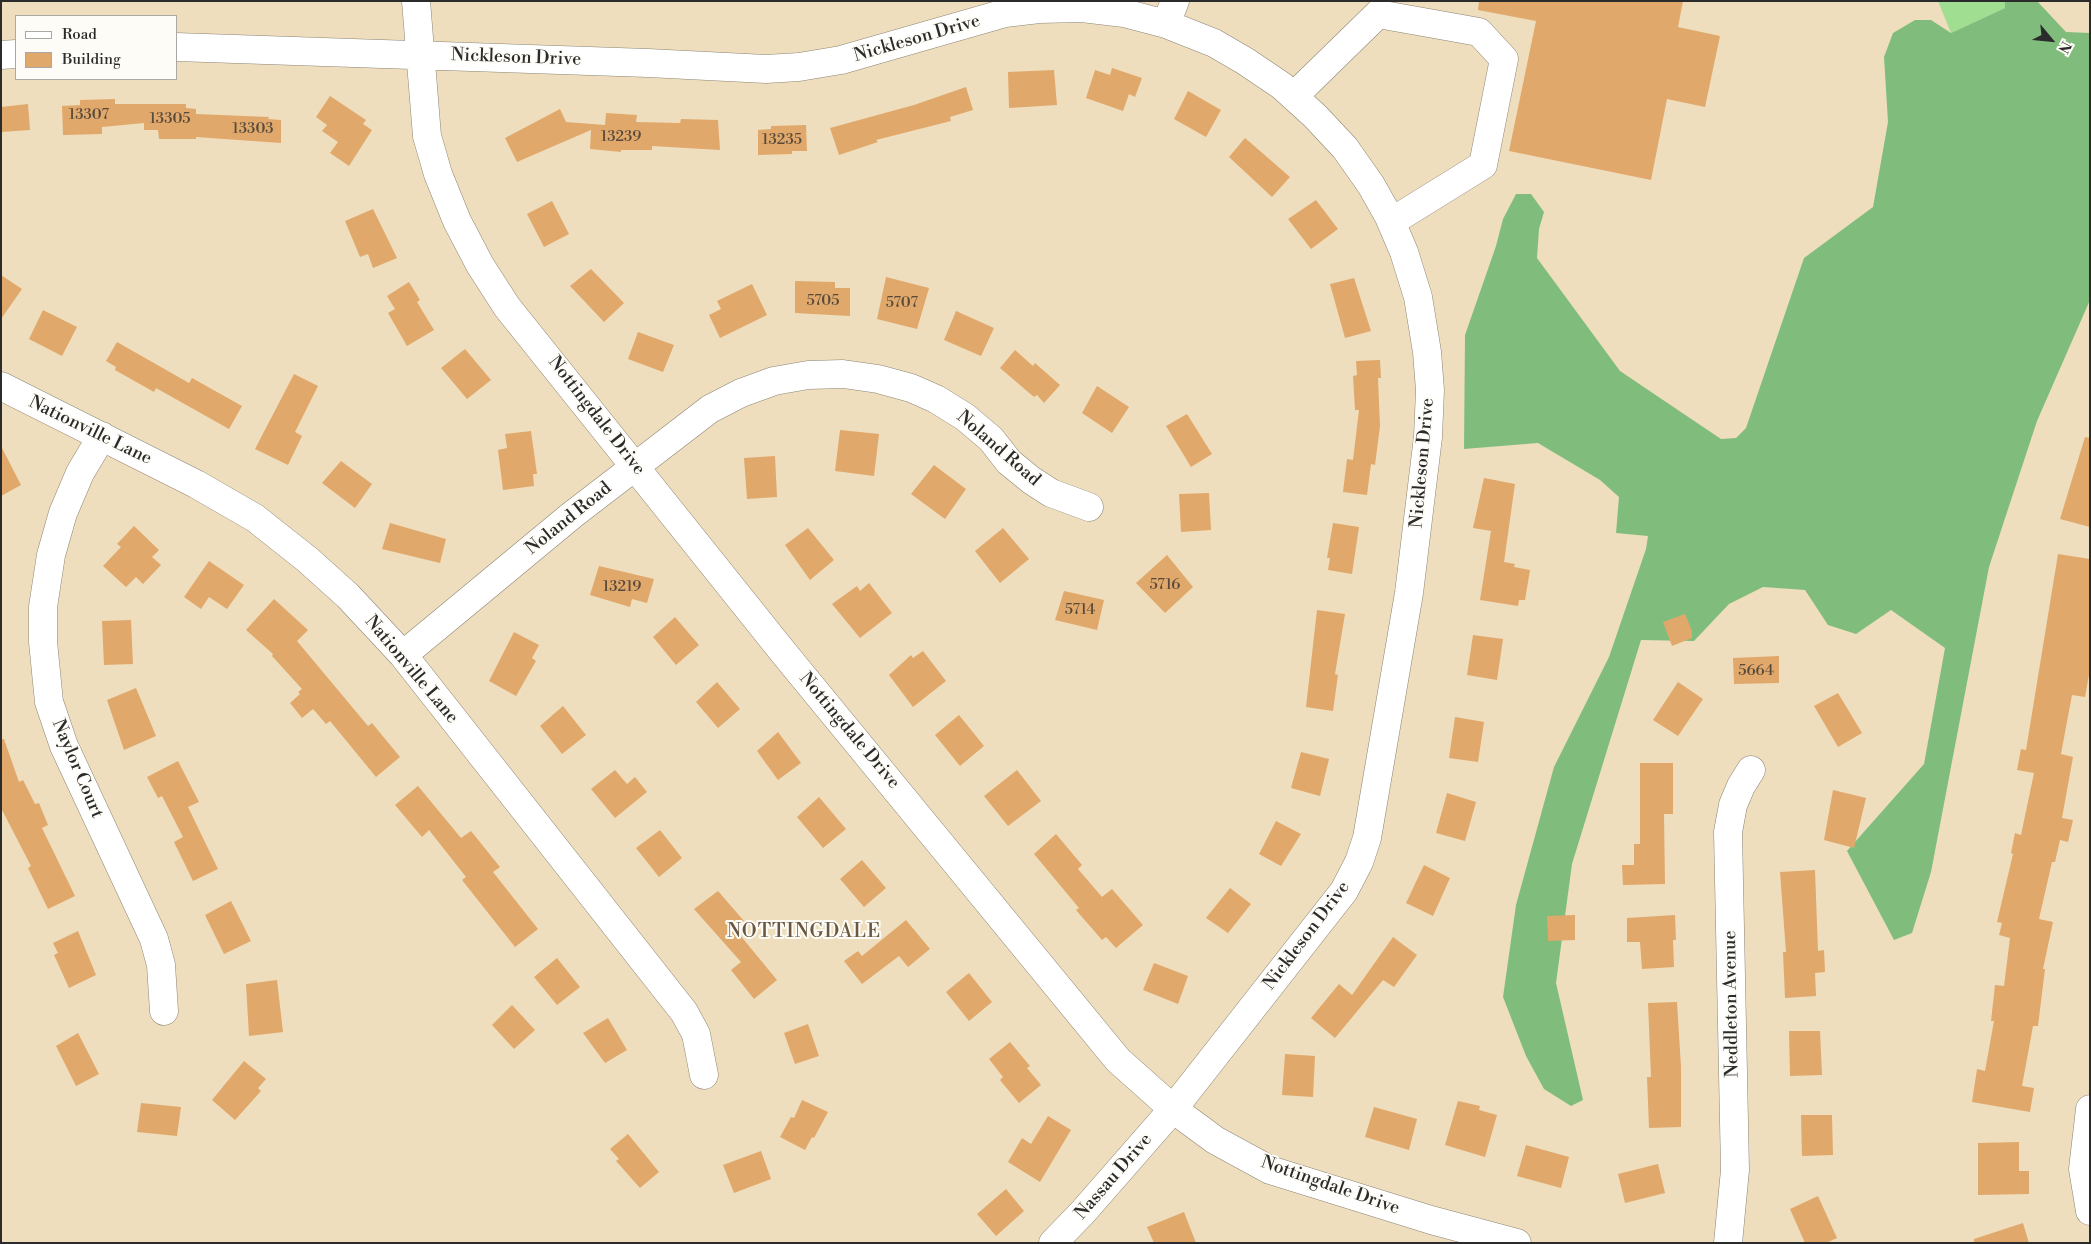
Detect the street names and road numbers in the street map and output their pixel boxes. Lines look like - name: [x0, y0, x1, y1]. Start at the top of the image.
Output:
- street label: Nickleson Drive: [851, 11, 983, 67]
- street label: Nickleson Drive: [450, 45, 582, 71]
- street label: Nottingdale Drive: [543, 352, 649, 480]
- street label: Nationville Lane: [25, 392, 155, 470]
- street label: Nickleson Drive: [1407, 397, 1439, 529]
- street label: Noland Road: [952, 407, 1044, 491]
- street label: Noland Road: [522, 478, 616, 560]
- street label: Nationville Lane: [360, 612, 462, 728]
- street label: Nottingdale Drive: [794, 668, 904, 794]
- street label: Naylor Court: [47, 716, 107, 822]
- street label: Nickleson Drive: [1259, 877, 1355, 995]
- street label: Neddleton Avenue: [1720, 930, 1744, 1078]
- street label: Nassau Drive: [1071, 1130, 1157, 1224]
- street label: Nottingdale Drive: [1258, 1152, 1402, 1220]

